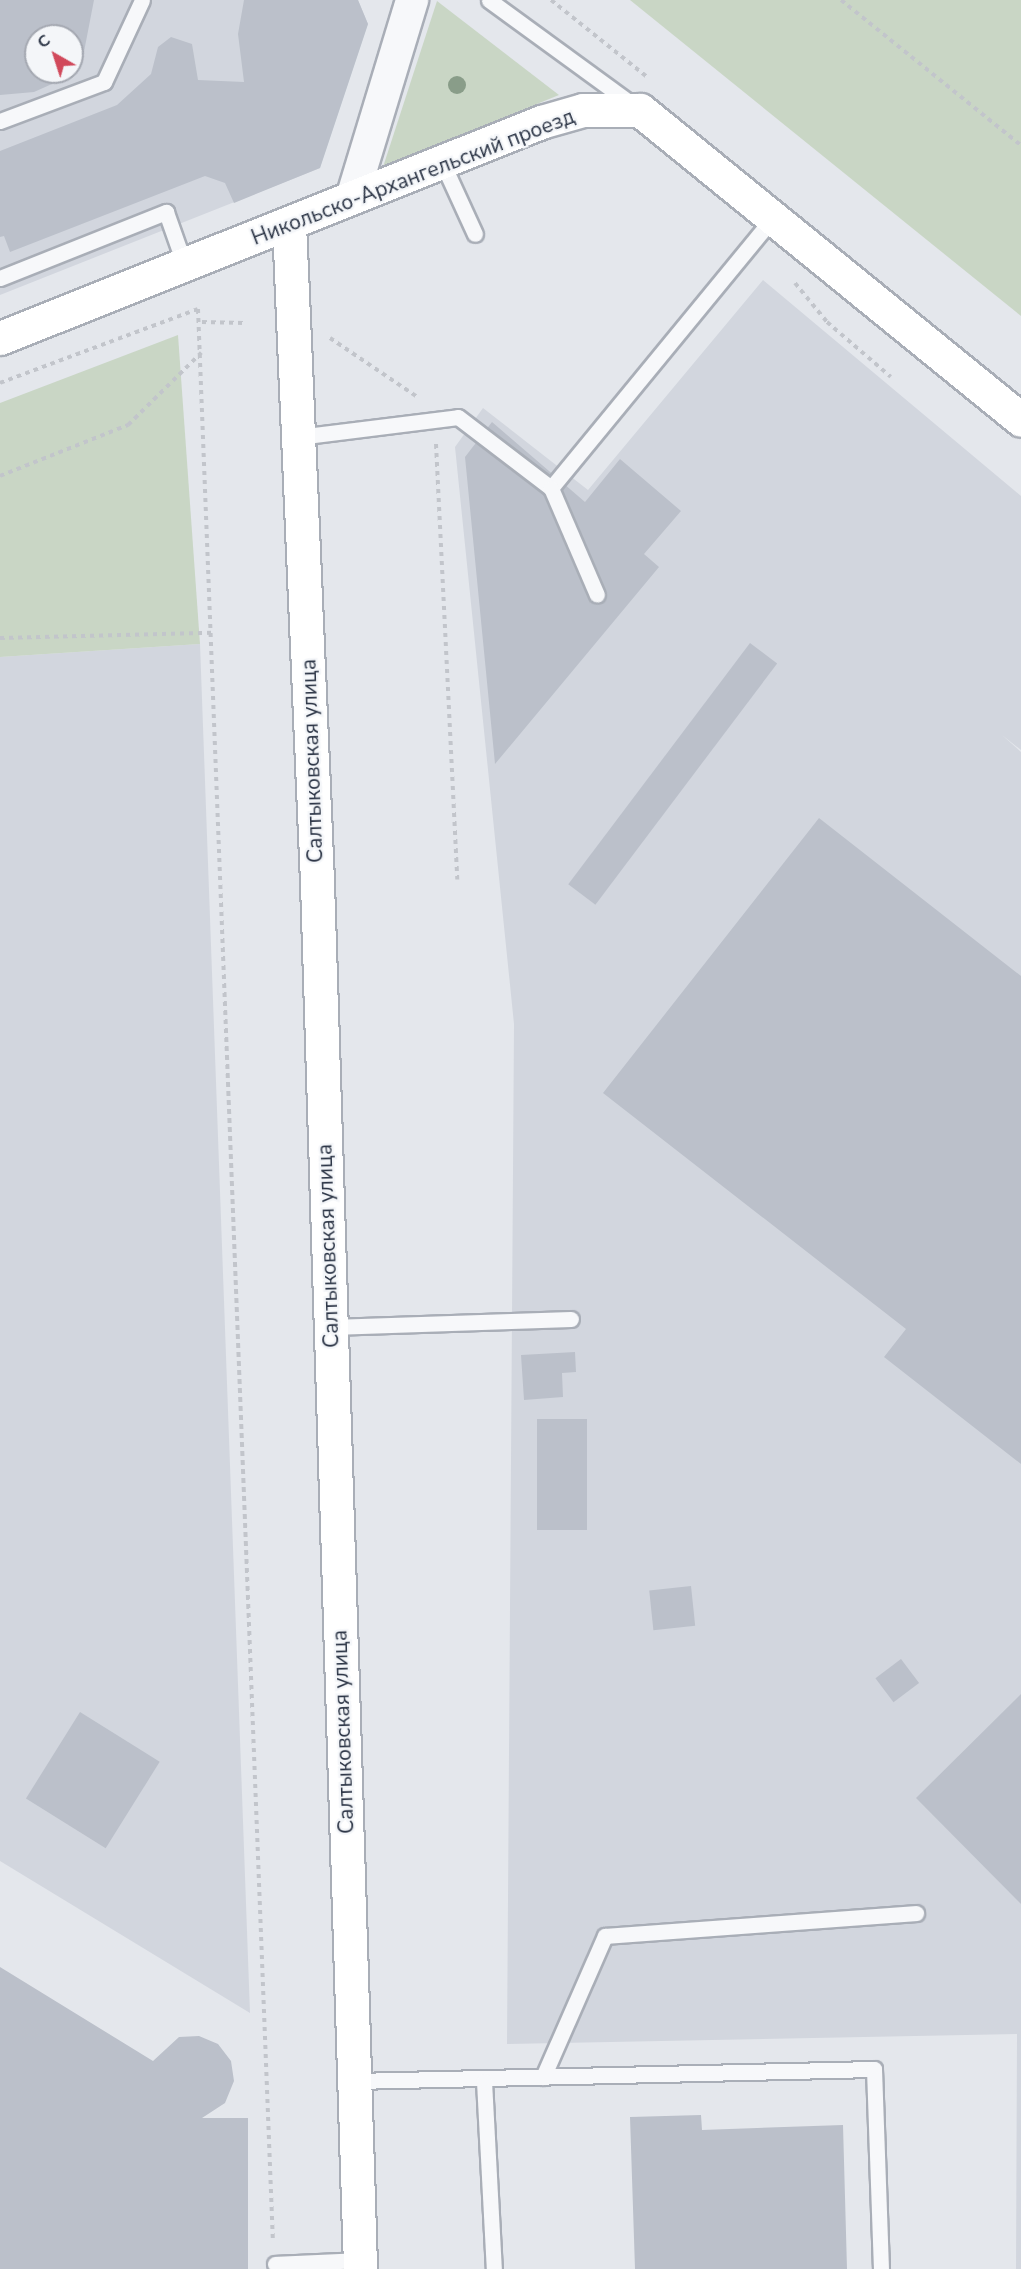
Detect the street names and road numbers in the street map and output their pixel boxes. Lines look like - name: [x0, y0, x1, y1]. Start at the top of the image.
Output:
- street label: Никольско-Архангельский проезд: [248, 104, 578, 250]
- street label: Салтыковская улица: [296, 659, 328, 863]
- street label: Салтыковская улица: [312, 1144, 344, 1348]
- street label: Салтыковская улица: [327, 1630, 359, 1834]

